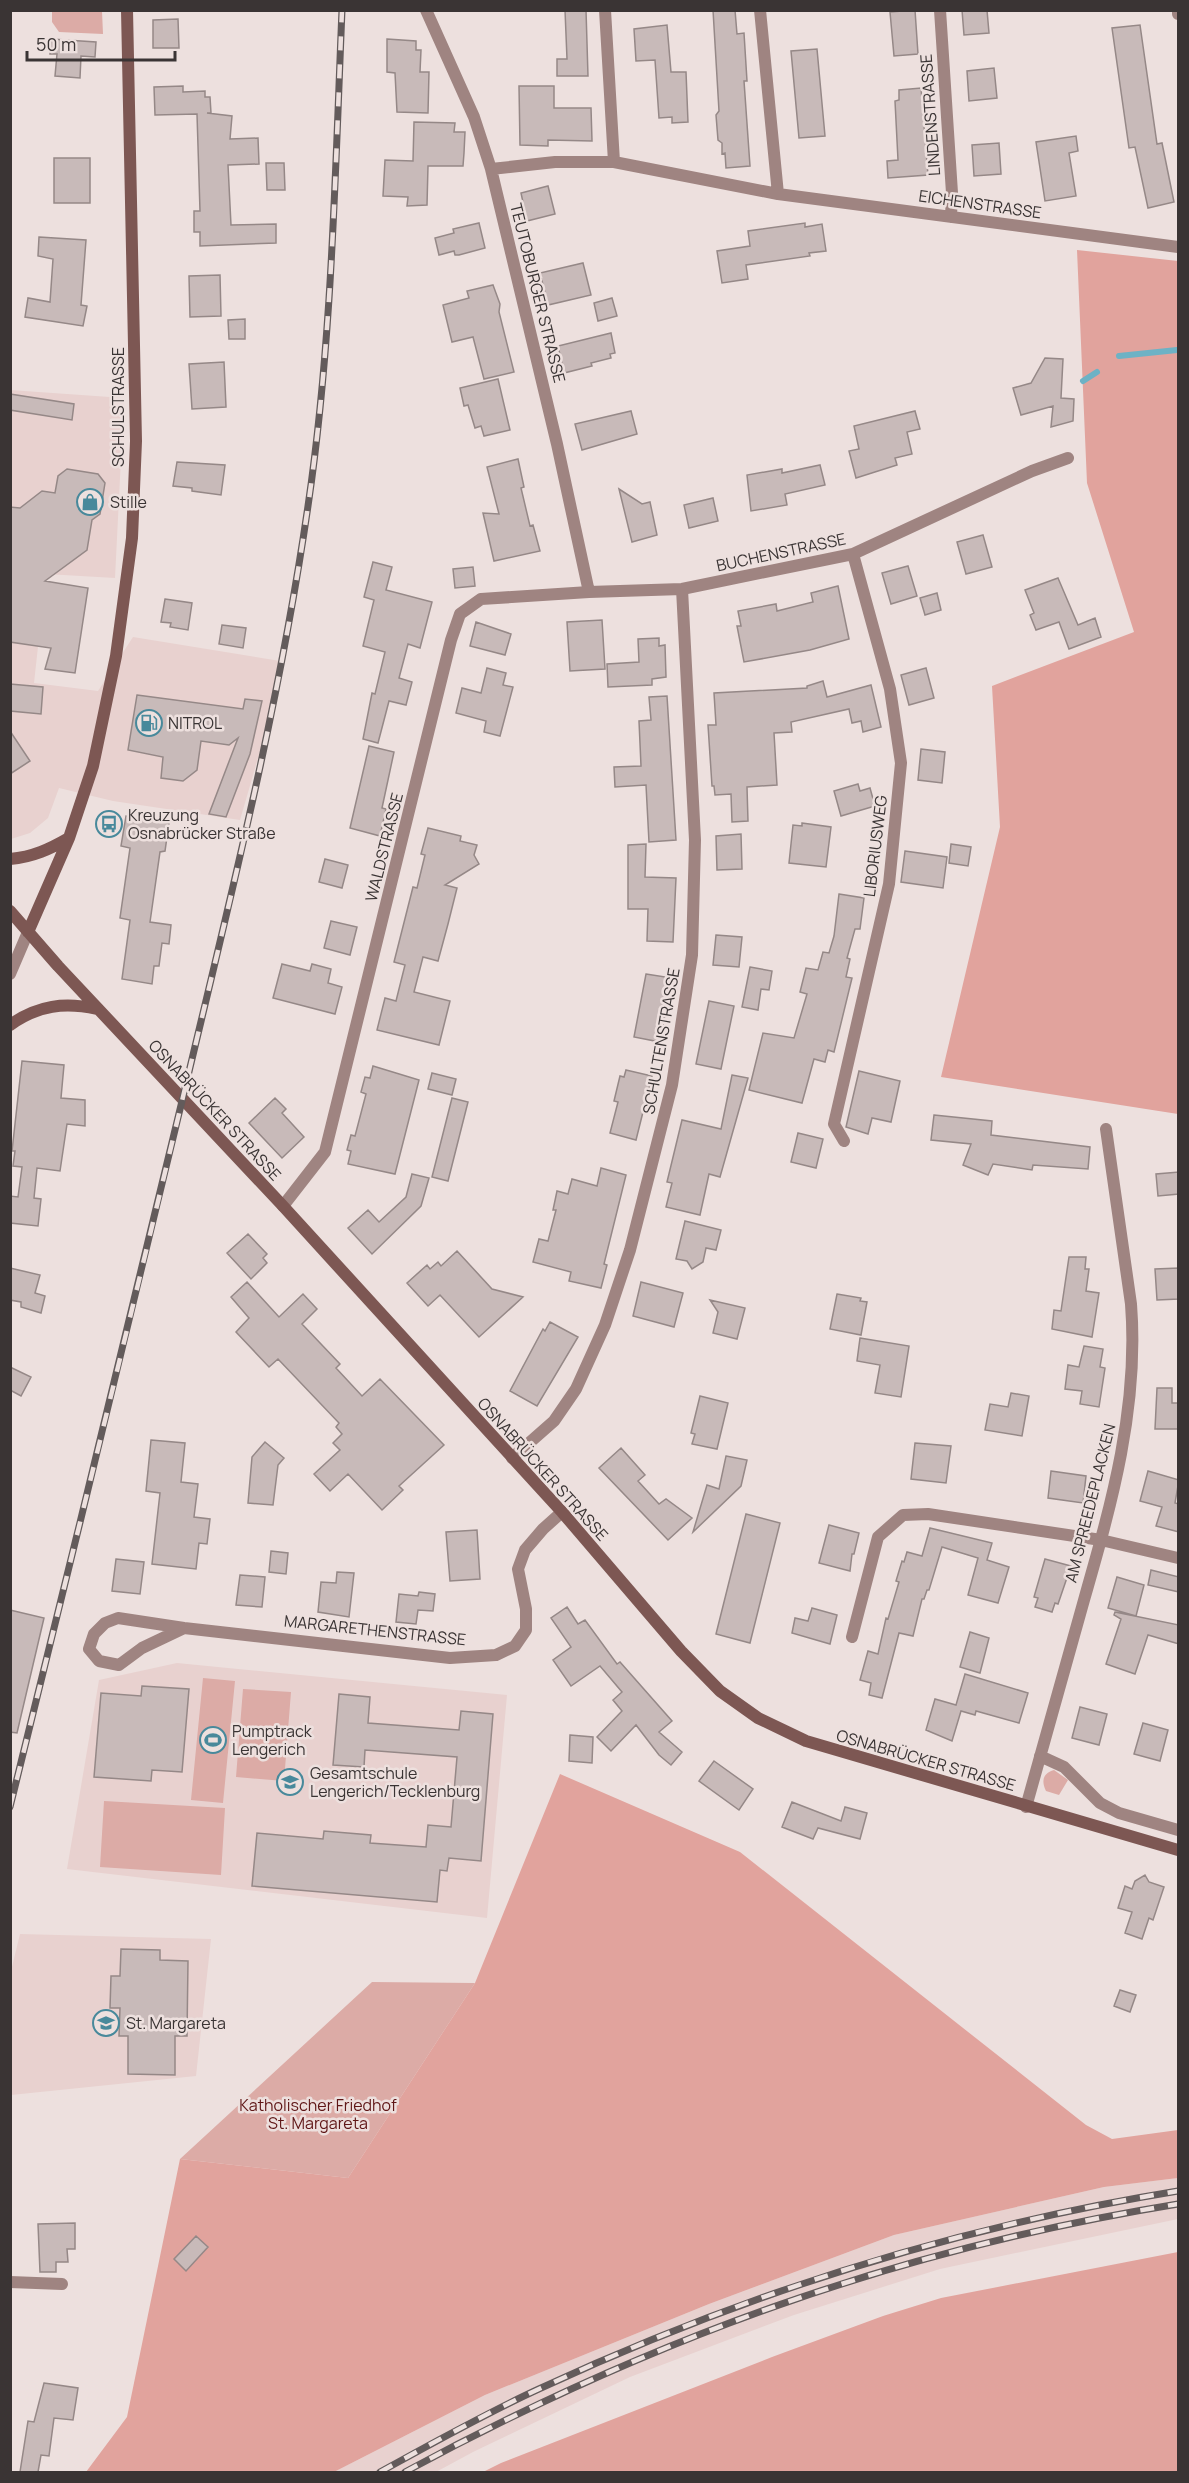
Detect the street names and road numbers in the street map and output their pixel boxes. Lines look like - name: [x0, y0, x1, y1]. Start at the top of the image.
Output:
- street label: LINDENSTRASSE: [915, 53, 945, 177]
- street label: EICHENSTRASSE: [917, 184, 1043, 224]
- street label: TEUTOBURGER STRASSE: [505, 201, 571, 385]
- street label: SCHULSTRASSE: [107, 347, 129, 467]
- street label: BUCHENSTRASSE: [714, 528, 848, 576]
- street label: WALDSTRASSE: [360, 790, 408, 904]
- street label: LIBORIUSWEG: [858, 794, 892, 898]
- street label: SCHULTENSTRASSE: [637, 966, 685, 1116]
- street label: OSNABRÜCKER STRASSE: [144, 1035, 286, 1185]
- street label: OSNABRÜCKER STRASSE: [473, 1393, 613, 1545]
- street label: AM SPREEDEPLACKEN: [1060, 1421, 1120, 1585]
- street label: MARGARETHENSTRASSE: [283, 1609, 467, 1651]
- street label: OSNABRÜCKER STRASSE: [834, 1724, 1018, 1796]

